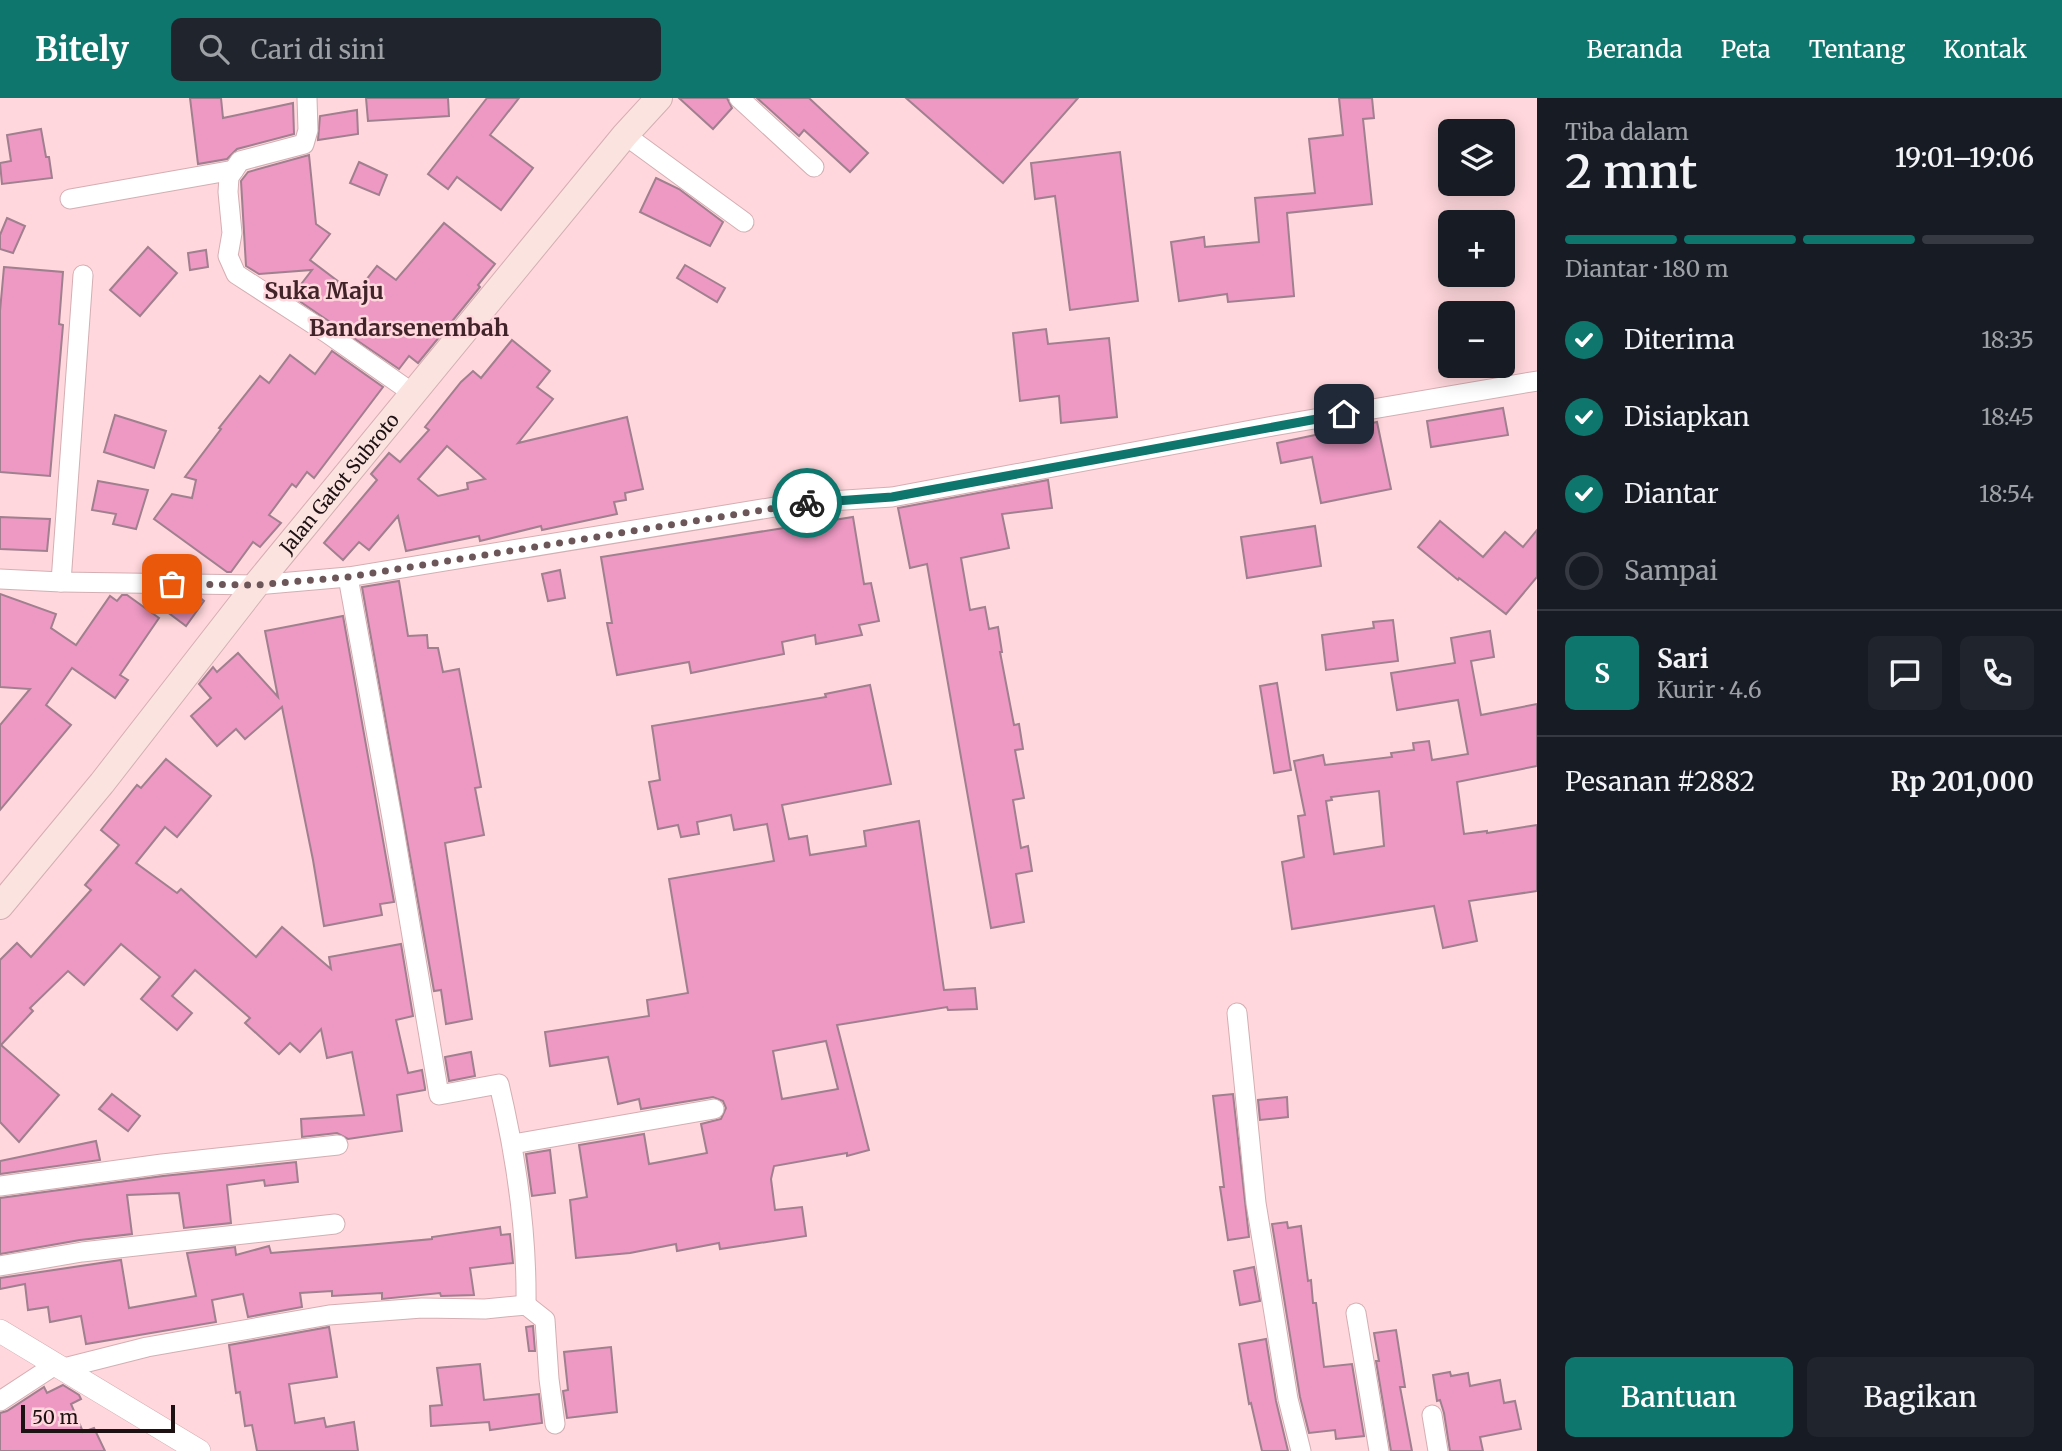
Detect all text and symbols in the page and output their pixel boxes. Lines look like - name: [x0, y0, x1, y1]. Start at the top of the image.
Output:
- search box: [171, 18, 661, 81]
- text: Bitely: [35, 29, 129, 70]
- icon: search: [195, 30, 233, 68]
- text: Cari di sini: [251, 33, 385, 66]
- text: Beranda: [1587, 34, 1683, 65]
- text: Peta: [1721, 34, 1771, 65]
- text: Tentang: [1809, 34, 1905, 65]
- text: Kontak: [1943, 34, 2027, 65]
- text: Tiba dalam: [1565, 117, 1689, 146]
- map controls: [1438, 119, 1515, 378]
- button: layers: [1438, 119, 1515, 196]
- text: 19:01–19:06: [1895, 141, 2034, 174]
- text: 2 mnt: [1565, 143, 1697, 201]
- button: +: [1438, 210, 1515, 287]
- text: Diantar · 180 m: [1565, 254, 1729, 283]
- district label: Suka Maju: [264, 276, 384, 305]
- button: −: [1438, 301, 1515, 378]
- district label: Bandarsenembah: [309, 313, 509, 342]
- icon: check: [1565, 321, 1603, 359]
- text: Diterima: [1624, 323, 1735, 356]
- text: 18:35: [1981, 325, 2034, 354]
- pin: [1314, 384, 1374, 444]
- icon: home: [1325, 395, 1363, 433]
- icon: check: [1565, 398, 1603, 436]
- text: Disiapkan: [1624, 400, 1750, 433]
- text: 18:45: [1981, 402, 2034, 431]
- street label: Jalan Gatot Subroto: [274, 408, 404, 559]
- courier: [772, 468, 842, 538]
- icon: check: [1565, 475, 1603, 513]
- text: Diantar: [1624, 477, 1719, 510]
- text: 18:54: [1979, 479, 2034, 508]
- icon: bike: [788, 484, 826, 522]
- pin: [142, 554, 202, 614]
- text: Sampai: [1624, 554, 1718, 587]
- icon: bag: [153, 565, 191, 603]
- button: chat: [1868, 636, 1942, 710]
- button: phone: [1960, 636, 2034, 710]
- text: Sari: [1657, 642, 1709, 675]
- text: S: [1594, 657, 1610, 690]
- text: Kurir · 4.6: [1657, 675, 1762, 704]
- text: Pesanan #2882: [1565, 765, 1755, 798]
- text: Rp 201,000: [1891, 765, 2034, 798]
- button: Bantuan: [1565, 1357, 1793, 1437]
- button: Bagikan: [1807, 1357, 2034, 1437]
- scale bar: [21, 1402, 175, 1434]
- text: 50 m: [32, 1405, 78, 1429]

